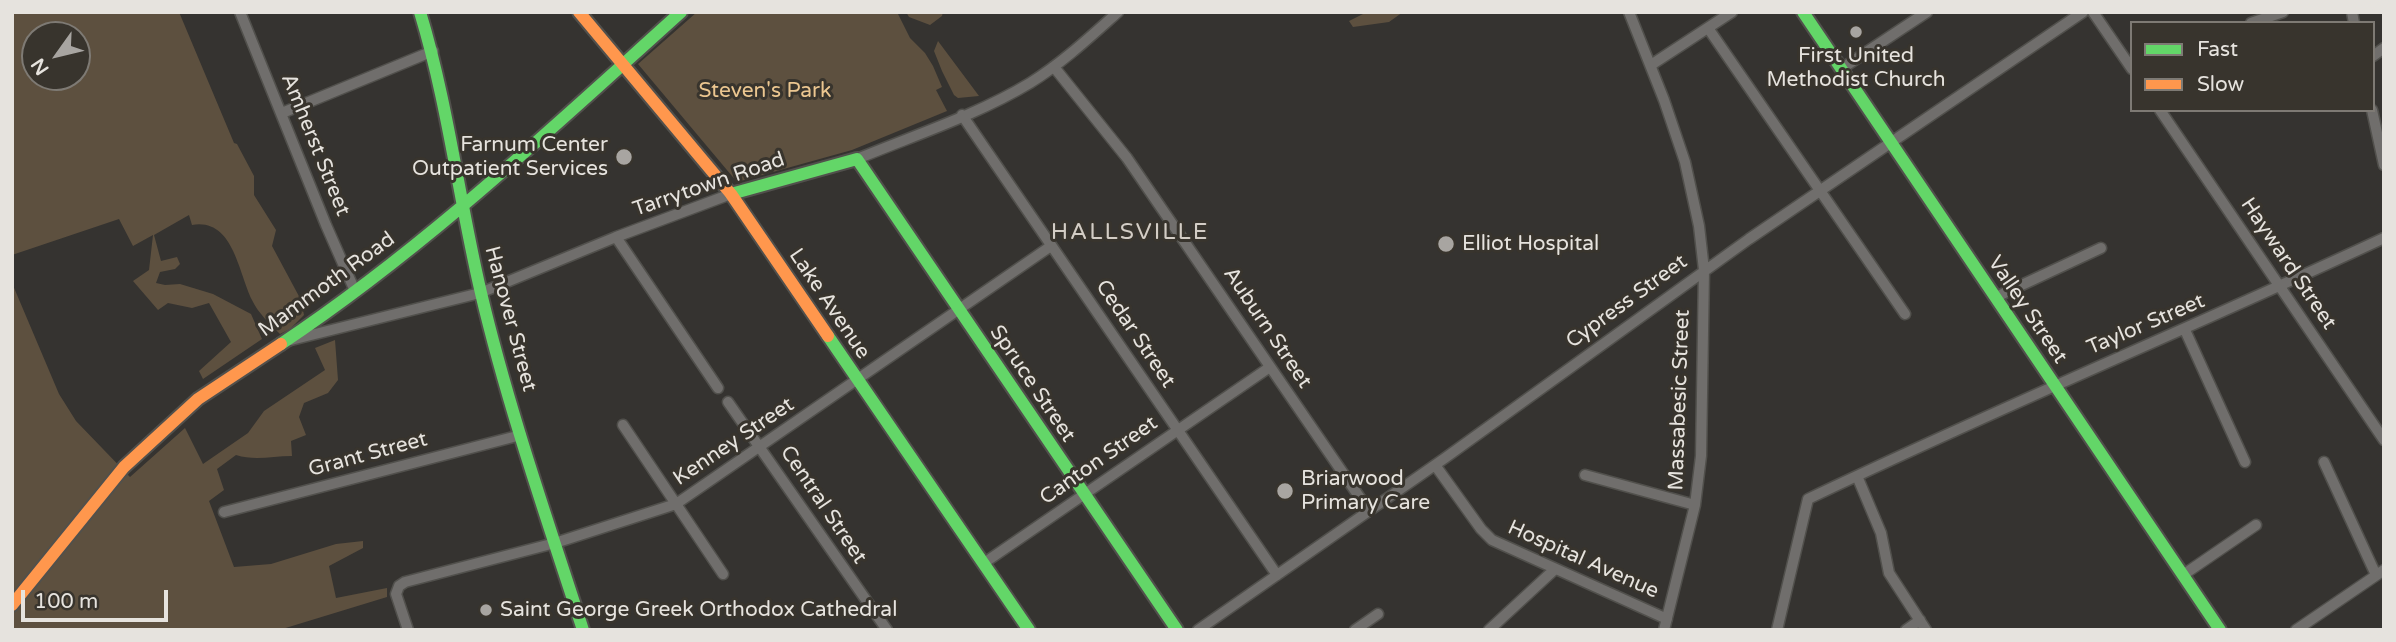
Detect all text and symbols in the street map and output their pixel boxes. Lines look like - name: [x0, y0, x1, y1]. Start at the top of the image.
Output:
- north arrow: [21, 21, 91, 91]
- legend: [2130, 21, 2375, 112]
- marker: First United Methodist Church: [1848, 24, 1864, 40]
- text: Fast: [2197, 37, 2238, 62]
- place label: First United Methodist Church: [1766, 43, 1946, 93]
- text: N: [27, 54, 54, 79]
- street label: Amherst Street: [275, 70, 355, 220]
- text: Slow: [2197, 72, 2244, 97]
- park label: Steven's Park: [699, 78, 831, 104]
- place label: Farnum Center Outpatient Services: [412, 132, 608, 182]
- marker: Farnum Center Outpatient Services: [614, 147, 634, 167]
- street label: Tarrytown Road: [630, 147, 788, 223]
- street label: Hayward Street: [2235, 193, 2341, 335]
- district label: HALLSVILLE: [1052, 219, 1208, 247]
- street label: Mammoth Road: [254, 227, 400, 343]
- place label: Elliot Hospital: [1462, 231, 1599, 257]
- marker: Elliot Hospital: [1436, 234, 1456, 254]
- street label: Hanover Street: [478, 244, 542, 394]
- street label: Lake Avenue: [783, 244, 875, 364]
- street label: Cypress Street: [1562, 250, 1692, 354]
- street label: Valley Street: [1982, 251, 2072, 369]
- street label: Auburn Street: [1217, 263, 1317, 393]
- street label: Cedar Street: [1090, 275, 1180, 393]
- street label: Taylor Street: [2083, 289, 2209, 361]
- street label: Massabesic Street: [1664, 309, 1696, 491]
- street label: Spruce Street: [984, 321, 1080, 447]
- street label: Kenney Street: [669, 392, 799, 492]
- street label: Canton Street: [1035, 411, 1163, 511]
- street label: Grant Street: [306, 427, 430, 483]
- street label: Central Street: [774, 441, 872, 569]
- place label: Briarwood Primary Care: [1301, 466, 1430, 516]
- marker: Briarwood Primary Care: [1275, 481, 1295, 501]
- street label: Hospital Avenue: [1504, 515, 1662, 605]
- scale bar: [24, 576, 172, 620]
- text: 100 m: [34, 589, 98, 614]
- place label: Saint George Greek Orthodox Cathedral: [500, 597, 897, 623]
- marker: Saint George Greek Orthodox Cathedral: [478, 602, 494, 618]

